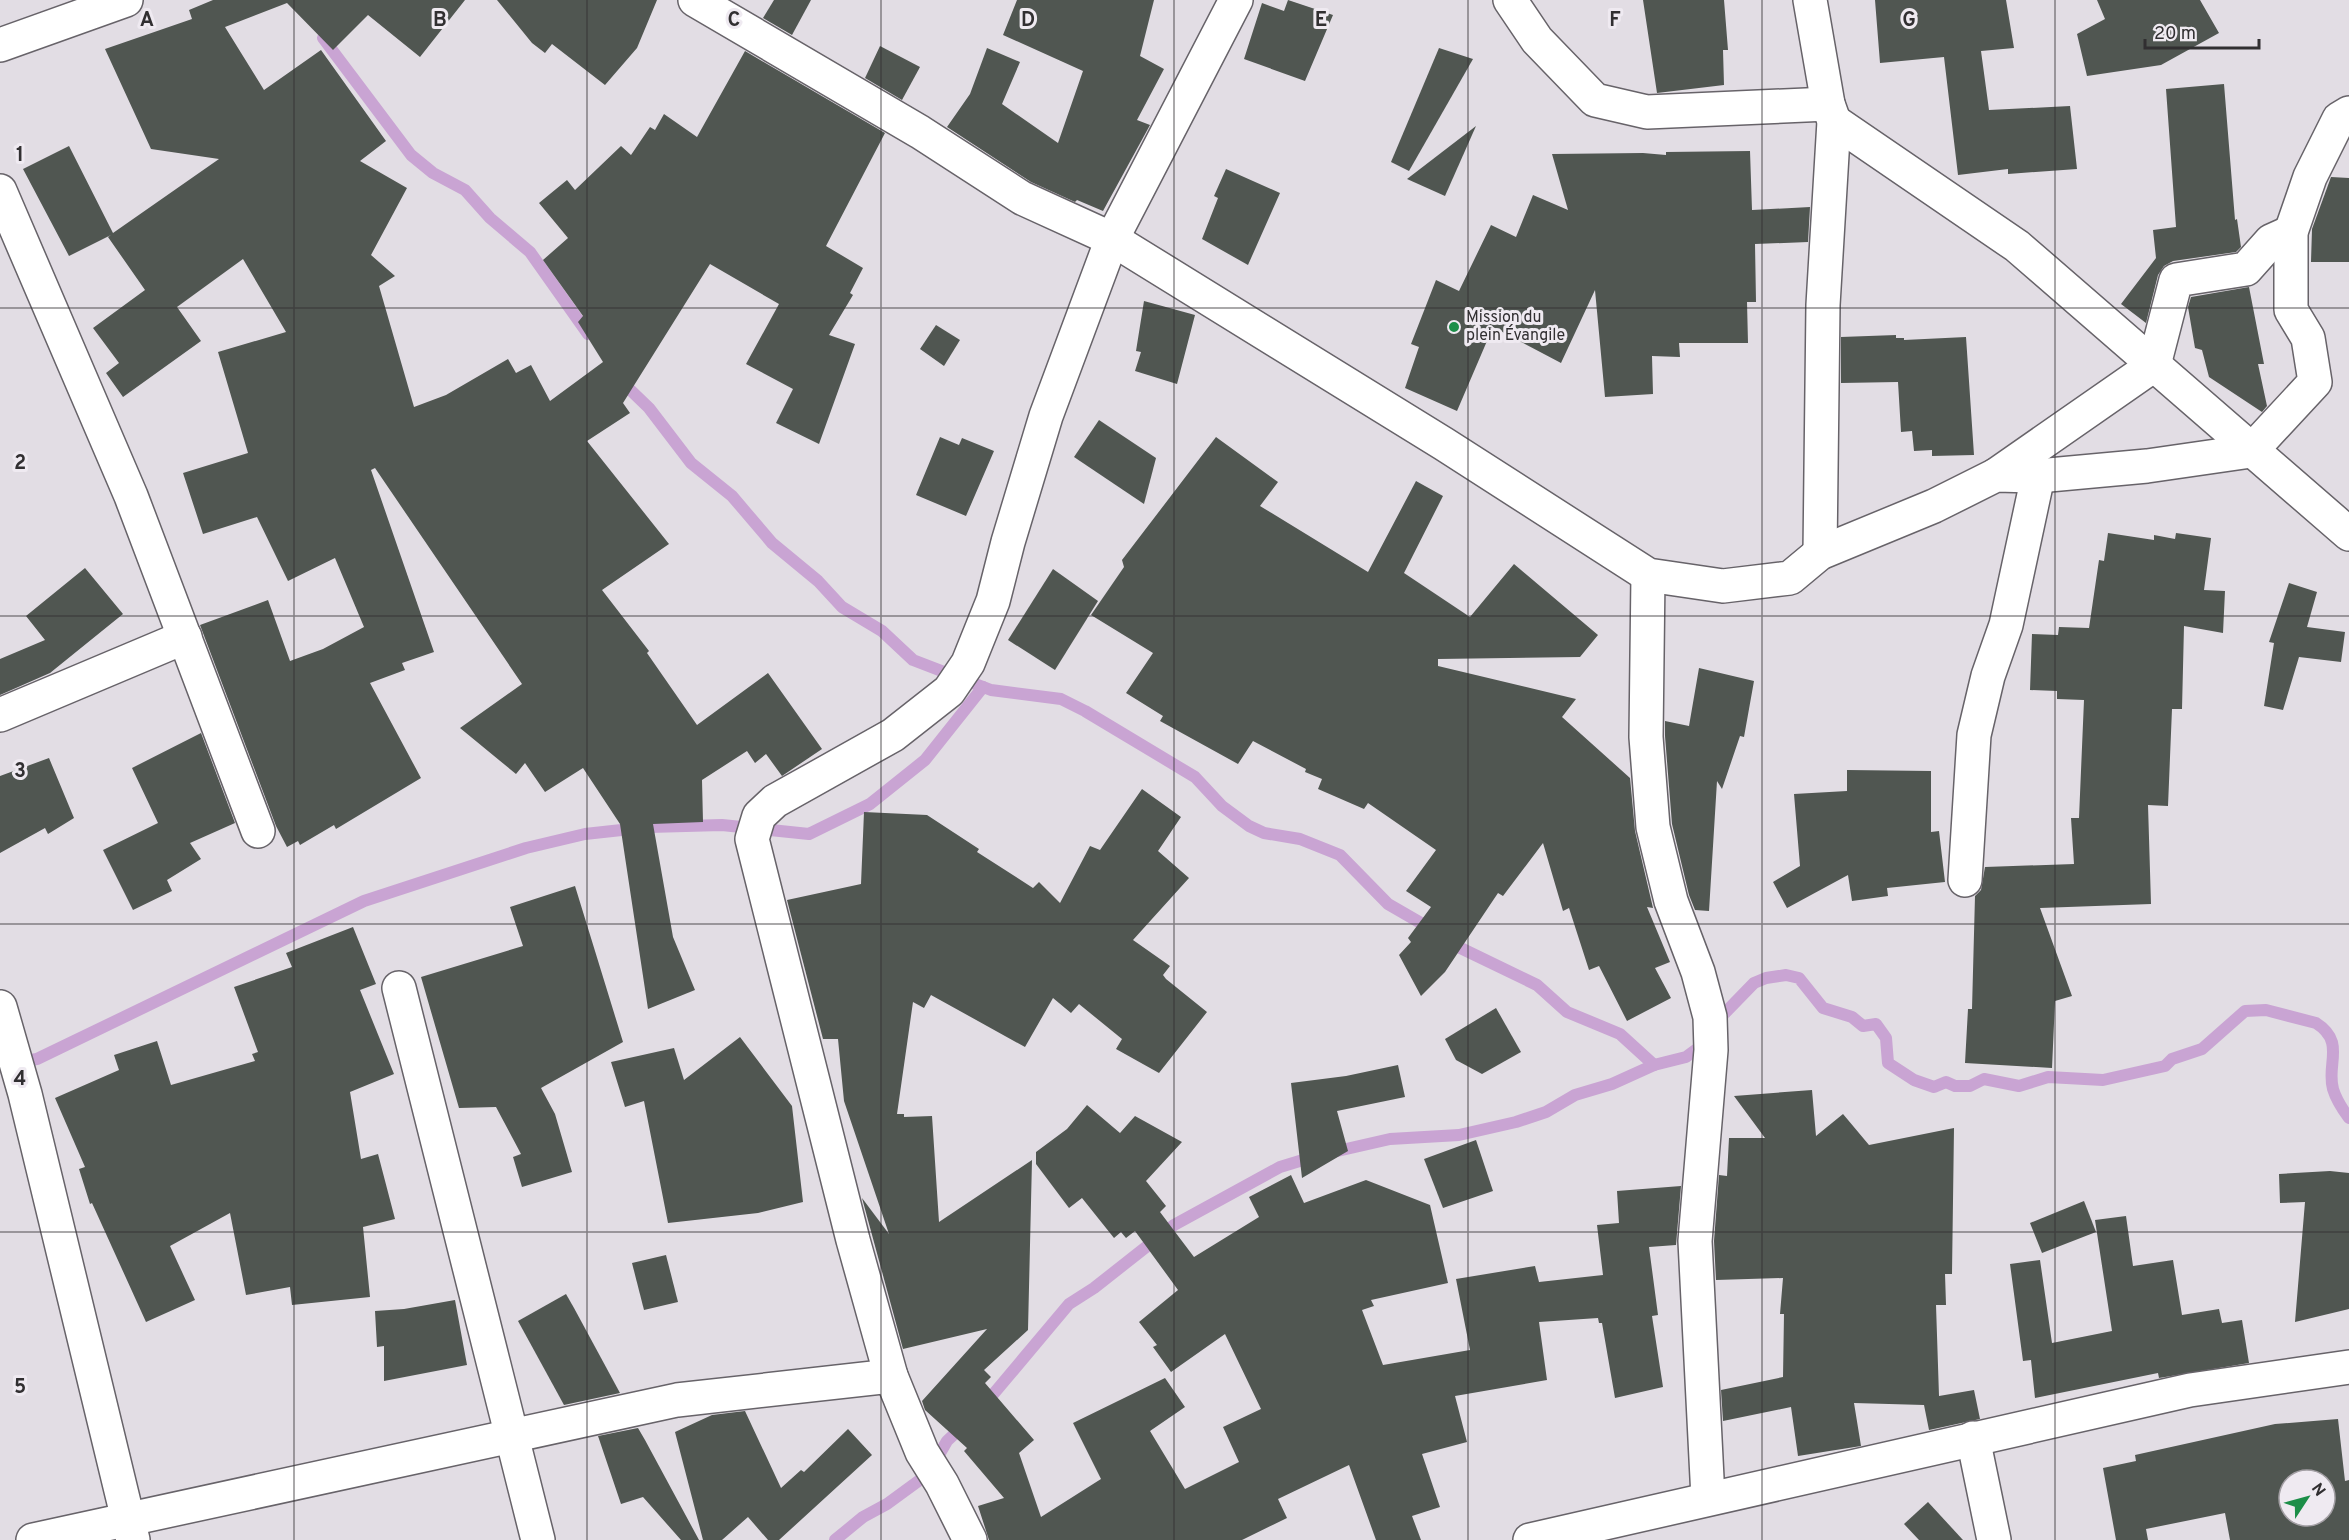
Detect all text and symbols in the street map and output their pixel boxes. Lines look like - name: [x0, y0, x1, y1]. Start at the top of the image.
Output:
- text: A: [140, 8, 154, 34]
- text: B: [433, 8, 447, 34]
- text: C: [728, 8, 740, 34]
- text: D: [1021, 8, 1035, 34]
- text: E: [1315, 8, 1327, 34]
- text: F: [1609, 8, 1621, 34]
- text: G: [1902, 8, 1916, 34]
- scale bar: [2145, 12, 2259, 50]
- text: 20 m: [2154, 23, 2196, 46]
- text: 1: [16, 143, 24, 169]
- place label: Mission du plein Évangile: [1466, 308, 1565, 346]
- marker: Mission du plein Évangile: [1447, 320, 1461, 334]
- text: 2: [14, 451, 26, 477]
- text: 3: [14, 759, 26, 785]
- text: 4: [14, 1067, 26, 1093]
- text: 5: [14, 1375, 26, 1401]
- north arrow: [2277, 1468, 2337, 1528]
- text: N: [2306, 1480, 2329, 1501]

